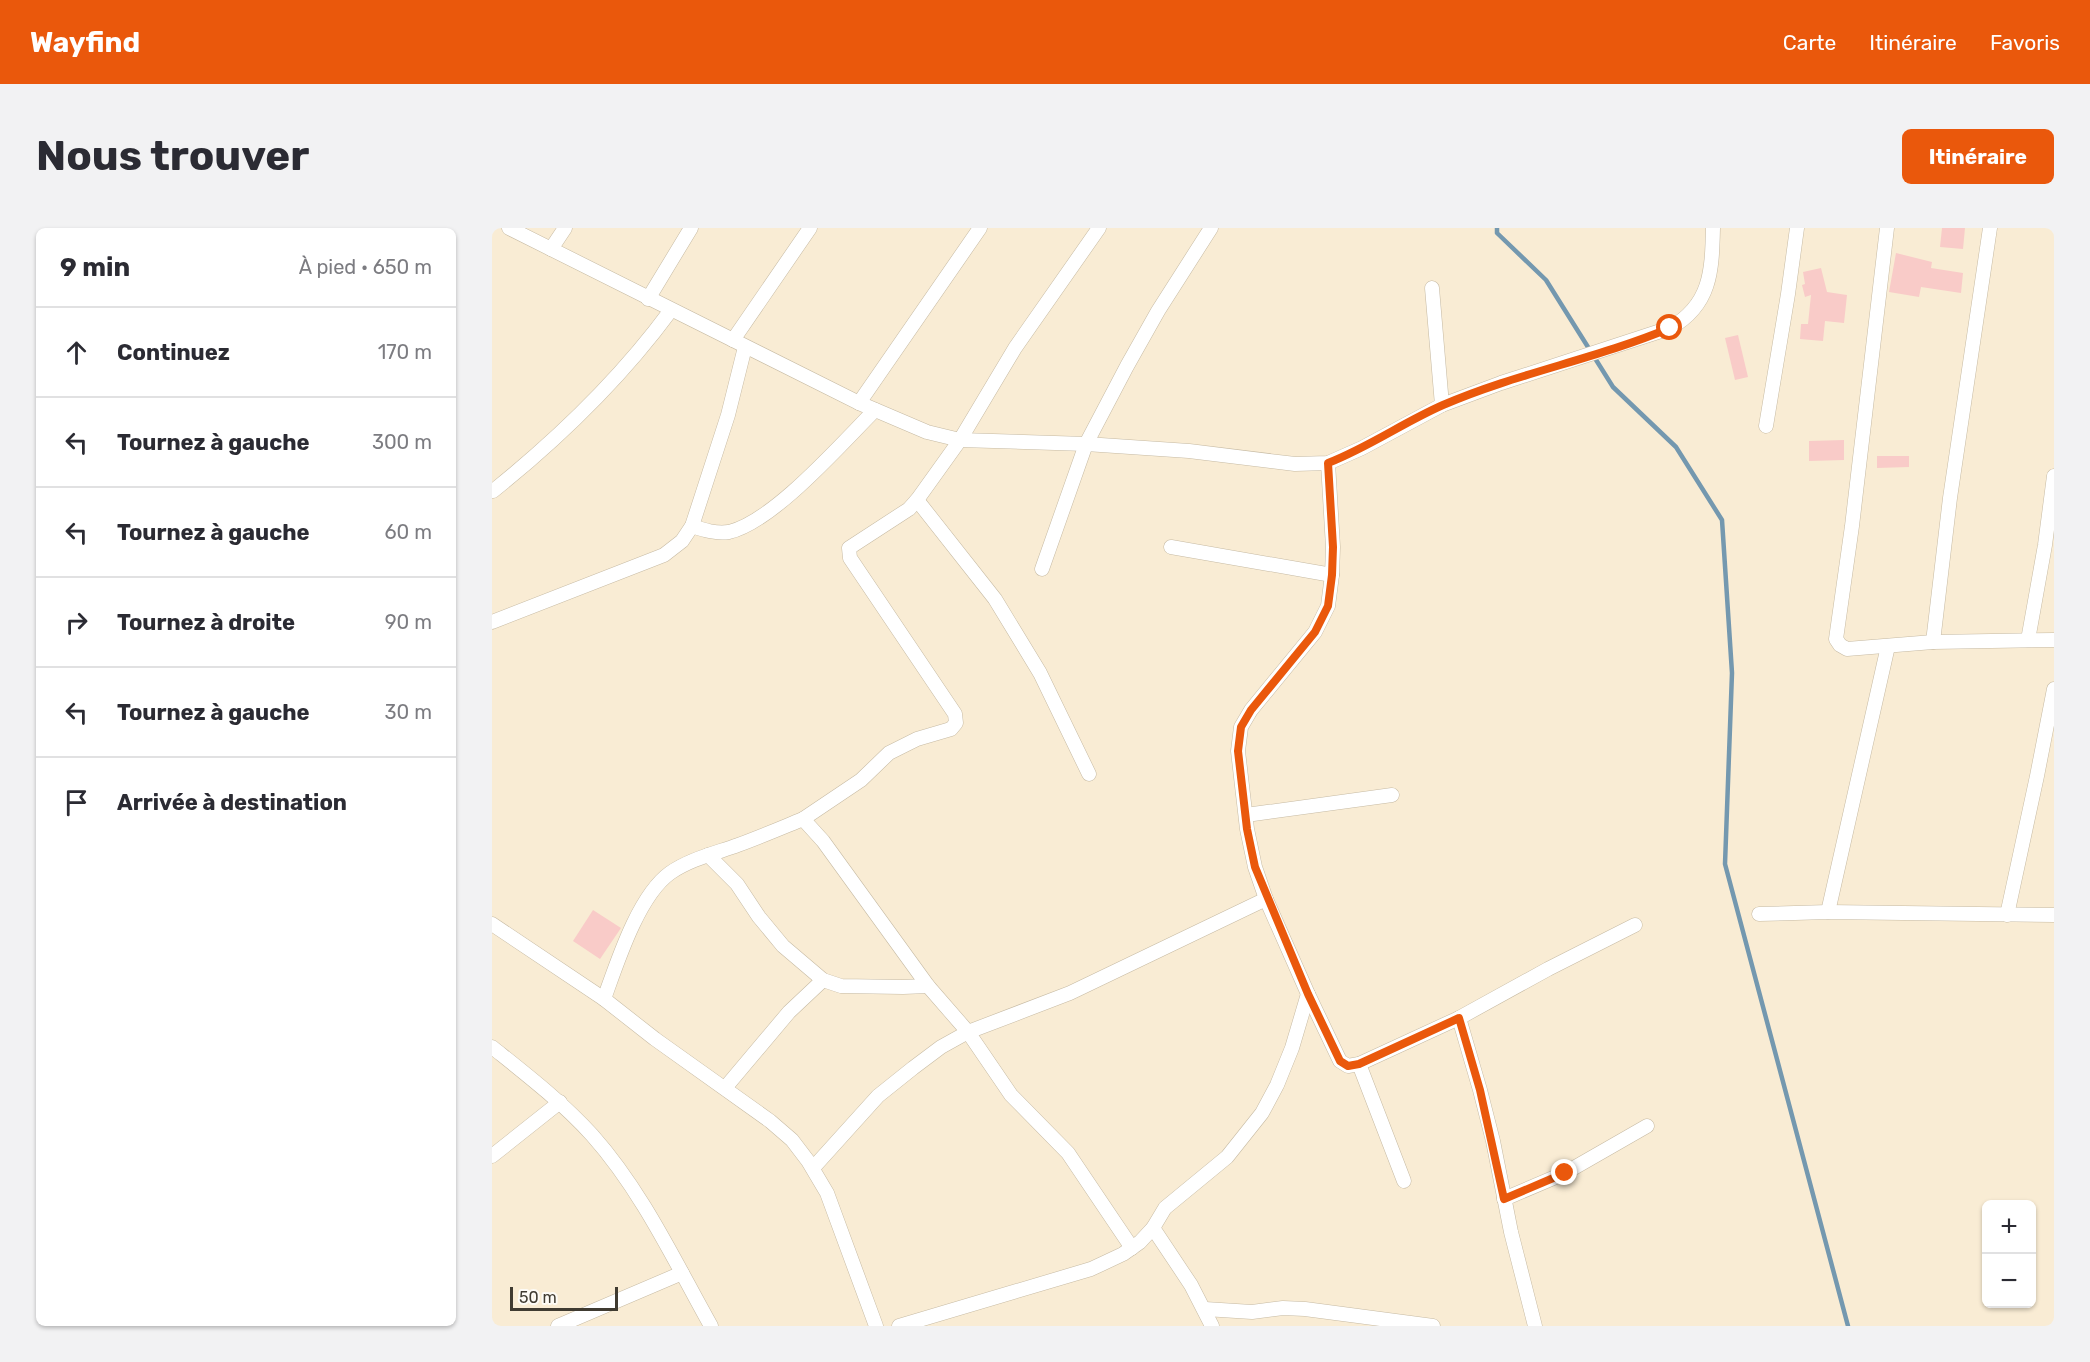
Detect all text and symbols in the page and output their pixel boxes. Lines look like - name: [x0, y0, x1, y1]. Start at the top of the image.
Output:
- text: Wayfind: [30, 26, 140, 59]
- text: Carte: [1783, 30, 1836, 55]
- text: Itinéraire: [1869, 30, 1957, 55]
- text: Favoris: [1990, 30, 2060, 55]
- button: Itinéraire: [1902, 129, 2054, 184]
- text: Nous trouver: [36, 131, 309, 181]
- text: 9 min: [60, 252, 130, 283]
- text: À pied · 650 m: [299, 255, 432, 279]
- route start: [1656, 314, 1682, 340]
- icon: ahead: [60, 336, 93, 369]
- text: Continuez: [117, 339, 230, 366]
- text: 170 m: [378, 340, 432, 364]
- icon: left: [60, 426, 93, 459]
- text: Tournez à gauche: [117, 429, 310, 456]
- text: 300 m: [372, 430, 432, 454]
- icon: left: [60, 516, 93, 549]
- text: Tournez à gauche: [117, 519, 310, 546]
- text: 60 m: [385, 520, 432, 544]
- icon: right: [60, 606, 93, 639]
- text: Tournez à droite: [117, 609, 295, 636]
- text: 90 m: [385, 610, 432, 634]
- icon: left: [60, 696, 93, 729]
- text: Tournez à gauche: [117, 699, 310, 726]
- text: 30 m: [385, 700, 432, 724]
- icon: arrive: [60, 786, 93, 819]
- text: Arrivée à destination: [117, 789, 347, 816]
- route end: [1551, 1159, 1577, 1185]
- map controls: [1982, 1200, 2036, 1308]
- button: +: [1982, 1200, 2036, 1254]
- button: −: [1982, 1254, 2036, 1308]
- scale bar: [510, 1284, 618, 1312]
- text: 50 m: [519, 1288, 557, 1307]

